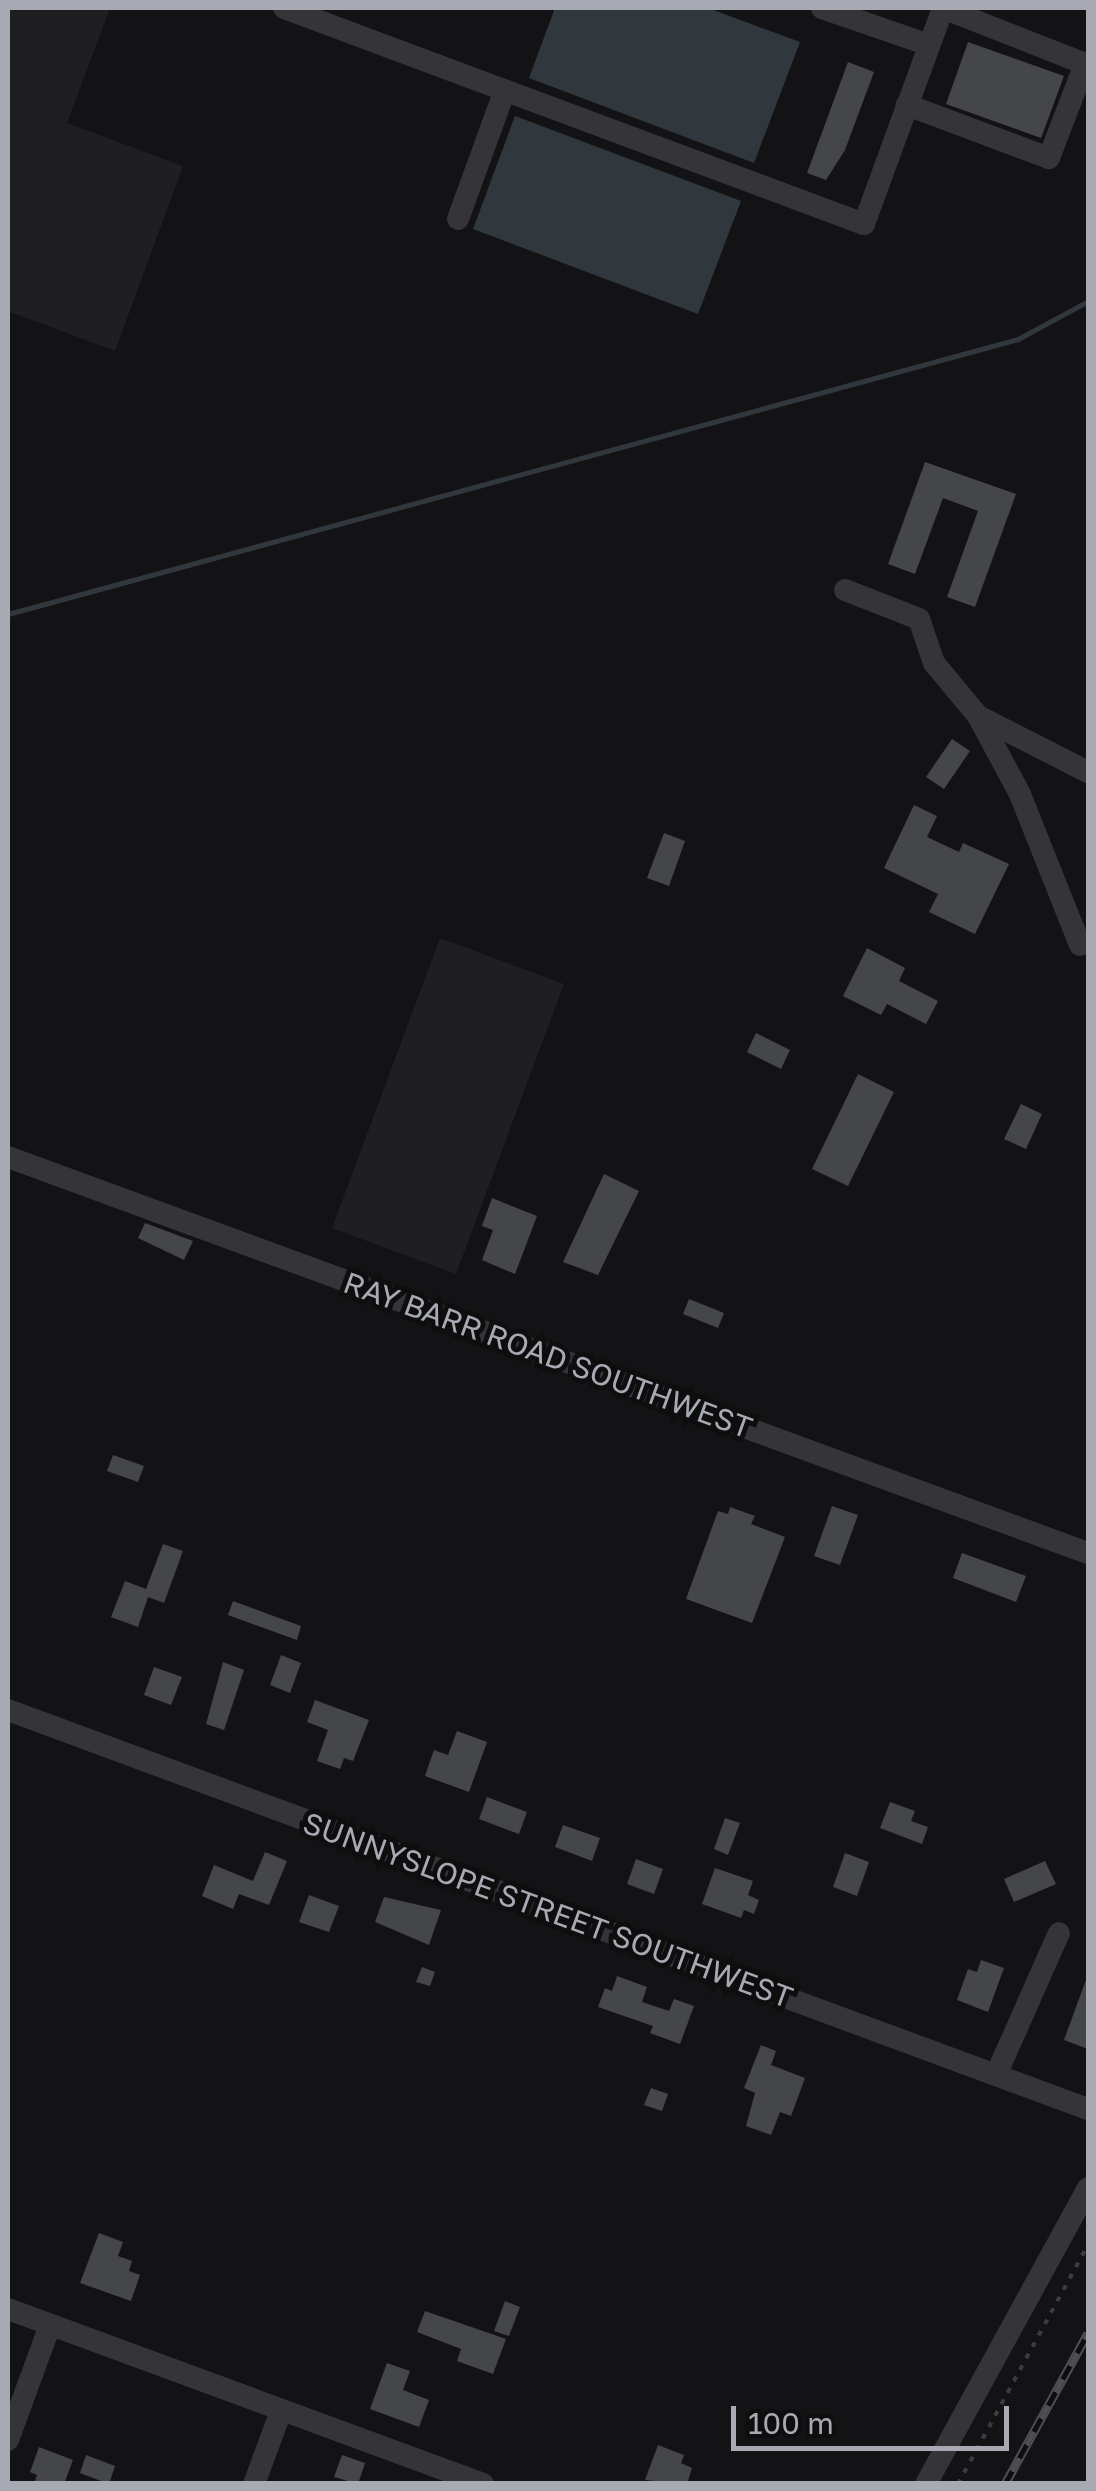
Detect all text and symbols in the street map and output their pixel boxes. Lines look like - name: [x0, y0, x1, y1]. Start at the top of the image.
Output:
- street label: RAY BARR ROAD SOUTHWEST: [339, 1264, 757, 1446]
- street label: SUNNYSLOPE STREET SOUTHWEST: [298, 1804, 798, 2016]
- scale bar: [736, 2386, 1014, 2448]
- text: 100 m: [748, 2405, 834, 2441]

